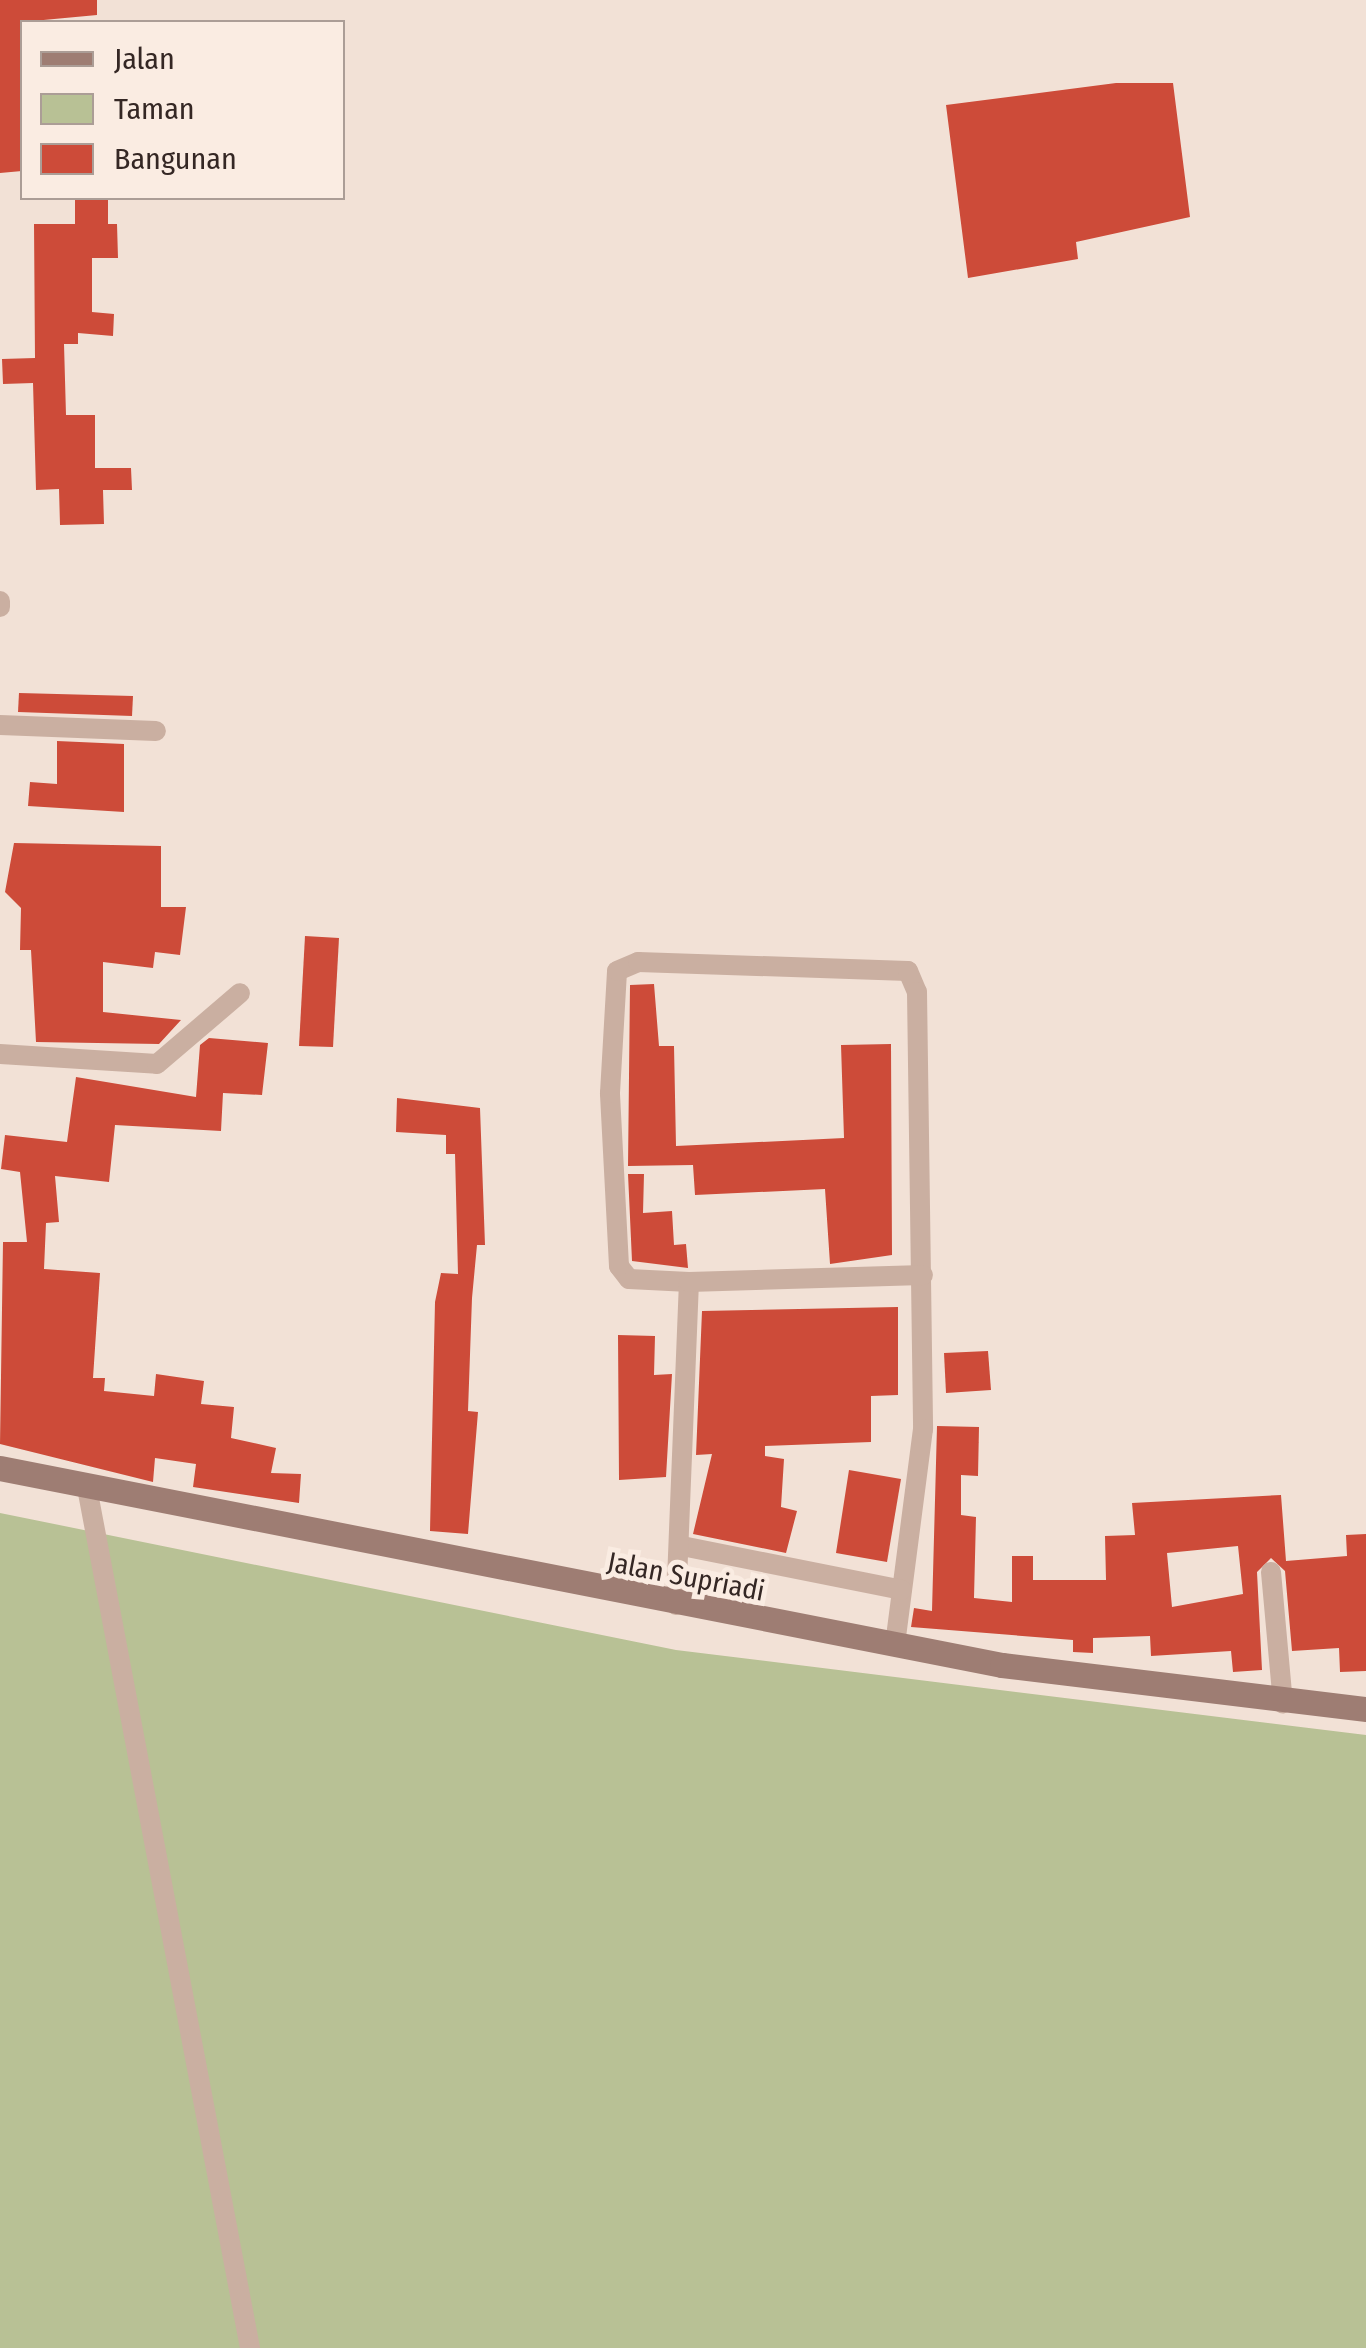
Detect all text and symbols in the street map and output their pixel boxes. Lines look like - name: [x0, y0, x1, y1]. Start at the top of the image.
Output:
- legend: [20, 20, 345, 200]
- text: Jalan: [114, 41, 175, 77]
- text: Taman: [114, 91, 195, 127]
- text: Bangunan: [114, 141, 237, 177]
- street label: Jalan Supriadi: [605, 1545, 767, 1609]

